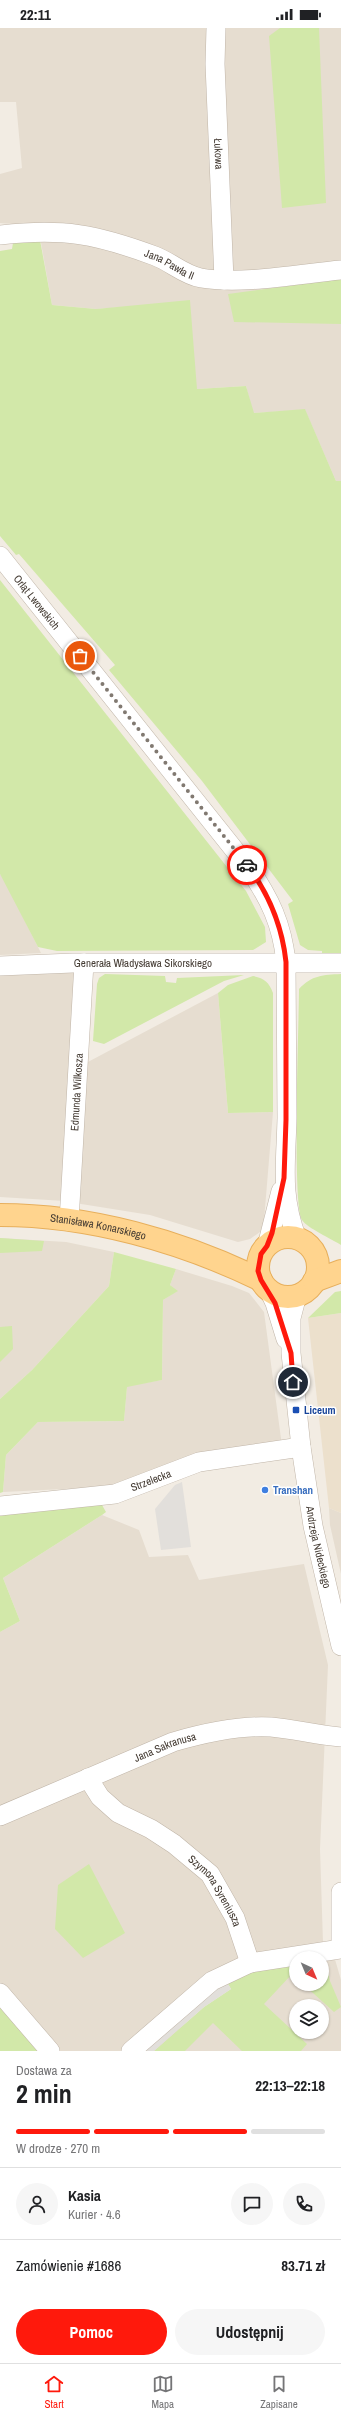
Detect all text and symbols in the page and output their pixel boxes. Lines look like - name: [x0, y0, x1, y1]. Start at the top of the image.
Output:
- text: 22:11: [20, 4, 51, 25]
- street label: Łukowa: [211, 138, 226, 170]
- street label: Jana Pawła II: [143, 246, 196, 283]
- street label: Orląt Lwowskich: [11, 572, 63, 632]
- pin: [63, 639, 97, 673]
- icon: bag: [69, 645, 91, 667]
- courier: [227, 845, 267, 885]
- icon: car: [236, 854, 258, 876]
- street label: Generała Władysława Sikorskiego: [74, 956, 212, 970]
- street label: Edmunda Wilkosza: [67, 1053, 86, 1131]
- street label: Stanisława Konarskiego: [49, 1211, 148, 1243]
- pin: [276, 1365, 310, 1399]
- icon: home: [282, 1371, 304, 1393]
- place label: Liceum: [304, 1403, 336, 1417]
- marker: Liceum: [291, 1405, 301, 1415]
- street label: Strzelecka: [129, 1466, 173, 1494]
- place label: Transhan: [273, 1483, 313, 1497]
- marker: Transhan: [260, 1485, 270, 1495]
- street label: Andrzeja Nideckiego: [303, 1504, 334, 1590]
- street label: Jana Sakranusa: [132, 1729, 197, 1765]
- street label: Szymona Syreniusza: [185, 1852, 244, 1928]
- north arrow: [289, 1951, 329, 1991]
- map controls: [289, 1951, 329, 2039]
- button: layers: [289, 1999, 329, 2039]
- text: Dostawa za: [16, 2062, 72, 2079]
- text: 22:13–22:18: [255, 2075, 325, 2096]
- text: 2 min: [16, 2076, 72, 2111]
- text: W drodze · 270 m: [16, 2140, 100, 2157]
- button: person: [16, 2183, 58, 2225]
- button: chat: [231, 2183, 273, 2225]
- button: phone: [283, 2183, 325, 2225]
- text: Kasia: [68, 2185, 101, 2206]
- text: Kurier · 4.6: [68, 2206, 121, 2223]
- text: Zamówienie #1686: [16, 2255, 121, 2276]
- text: 83.71 zł: [281, 2255, 325, 2276]
- button: Pomoc: [16, 2309, 167, 2355]
- button: Udostępnij: [175, 2309, 325, 2355]
- tab: Start: [43, 2373, 65, 2411]
- tab: Mapa: [151, 2373, 174, 2411]
- tab: Zapisane: [260, 2373, 298, 2411]

